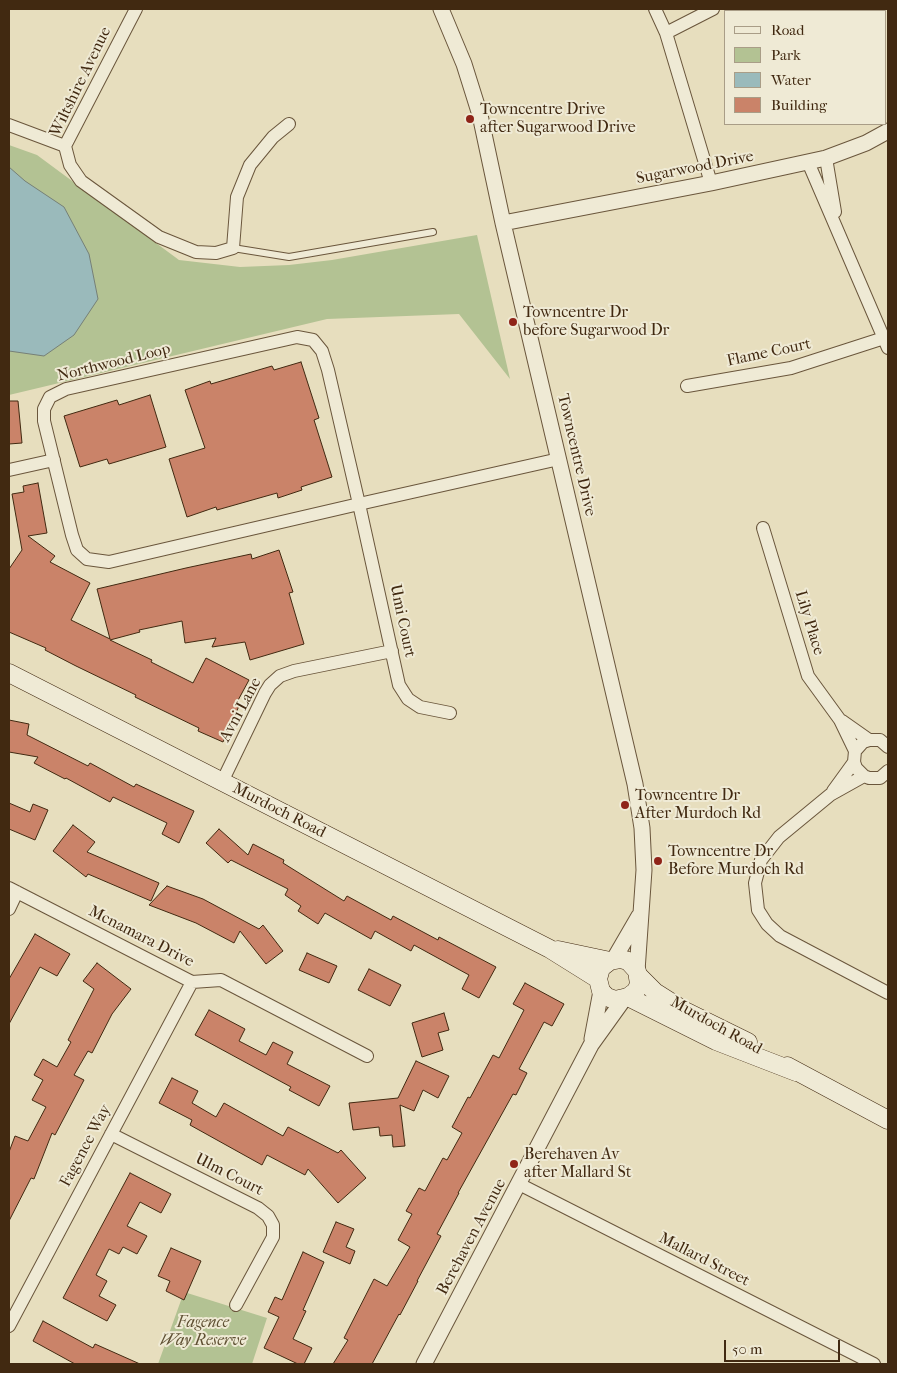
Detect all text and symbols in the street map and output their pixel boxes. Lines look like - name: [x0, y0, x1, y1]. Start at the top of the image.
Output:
- legend: [724, 10, 887, 125]
- text: Road: [771, 21, 804, 39]
- street label: Wiltshire Avenue: [46, 24, 116, 140]
- text: Park: [771, 46, 801, 64]
- text: Water: [771, 71, 811, 89]
- text: Building: [771, 96, 827, 114]
- place label: Towncentre Drive after Sugarwood Drive: [480, 100, 636, 138]
- marker: Towncentre Drive after Sugarwood Drive: [464, 113, 476, 125]
- street label: Sugarwood Drive: [635, 147, 755, 189]
- place label: Towncentre Dr before Sugarwood Dr: [523, 303, 669, 341]
- marker: Towncentre Dr before Sugarwood Dr: [507, 316, 519, 328]
- street label: Flame Court: [725, 335, 813, 371]
- street label: Northwood Loop: [56, 340, 172, 386]
- street label: Towncentre Drive: [553, 392, 599, 518]
- street label: Umi Court: [385, 583, 419, 659]
- street label: Lily Place: [790, 588, 828, 658]
- street label: Avni Lane: [216, 675, 266, 745]
- street label: Murdoch Road: [229, 779, 329, 843]
- place label: Towncentre Dr After Murdoch Rd: [635, 786, 761, 824]
- marker: Towncentre Dr After Murdoch Rd: [619, 799, 631, 811]
- place label: Towncentre Dr Before Murdoch Rd: [668, 842, 804, 880]
- marker: Towncentre Dr Before Murdoch Rd: [652, 855, 664, 867]
- street label: Mcnamara Drive: [85, 902, 197, 972]
- street label: Murdoch Road: [667, 993, 765, 1059]
- street label: Fagence Way: [56, 1102, 116, 1190]
- place label: Berehaven Av after Mallard St: [524, 1145, 632, 1183]
- street label: Ulm Court: [192, 1150, 266, 1200]
- marker: Berehaven Av after Mallard St: [508, 1158, 520, 1170]
- street label: Berehaven Avenue: [433, 1176, 511, 1298]
- street label: Mallard Street: [655, 1229, 753, 1291]
- park label: Fagence Way Reserve: [160, 1313, 246, 1351]
- scale bar: [727, 1330, 843, 1362]
- text: 50 m: [732, 1340, 762, 1358]

